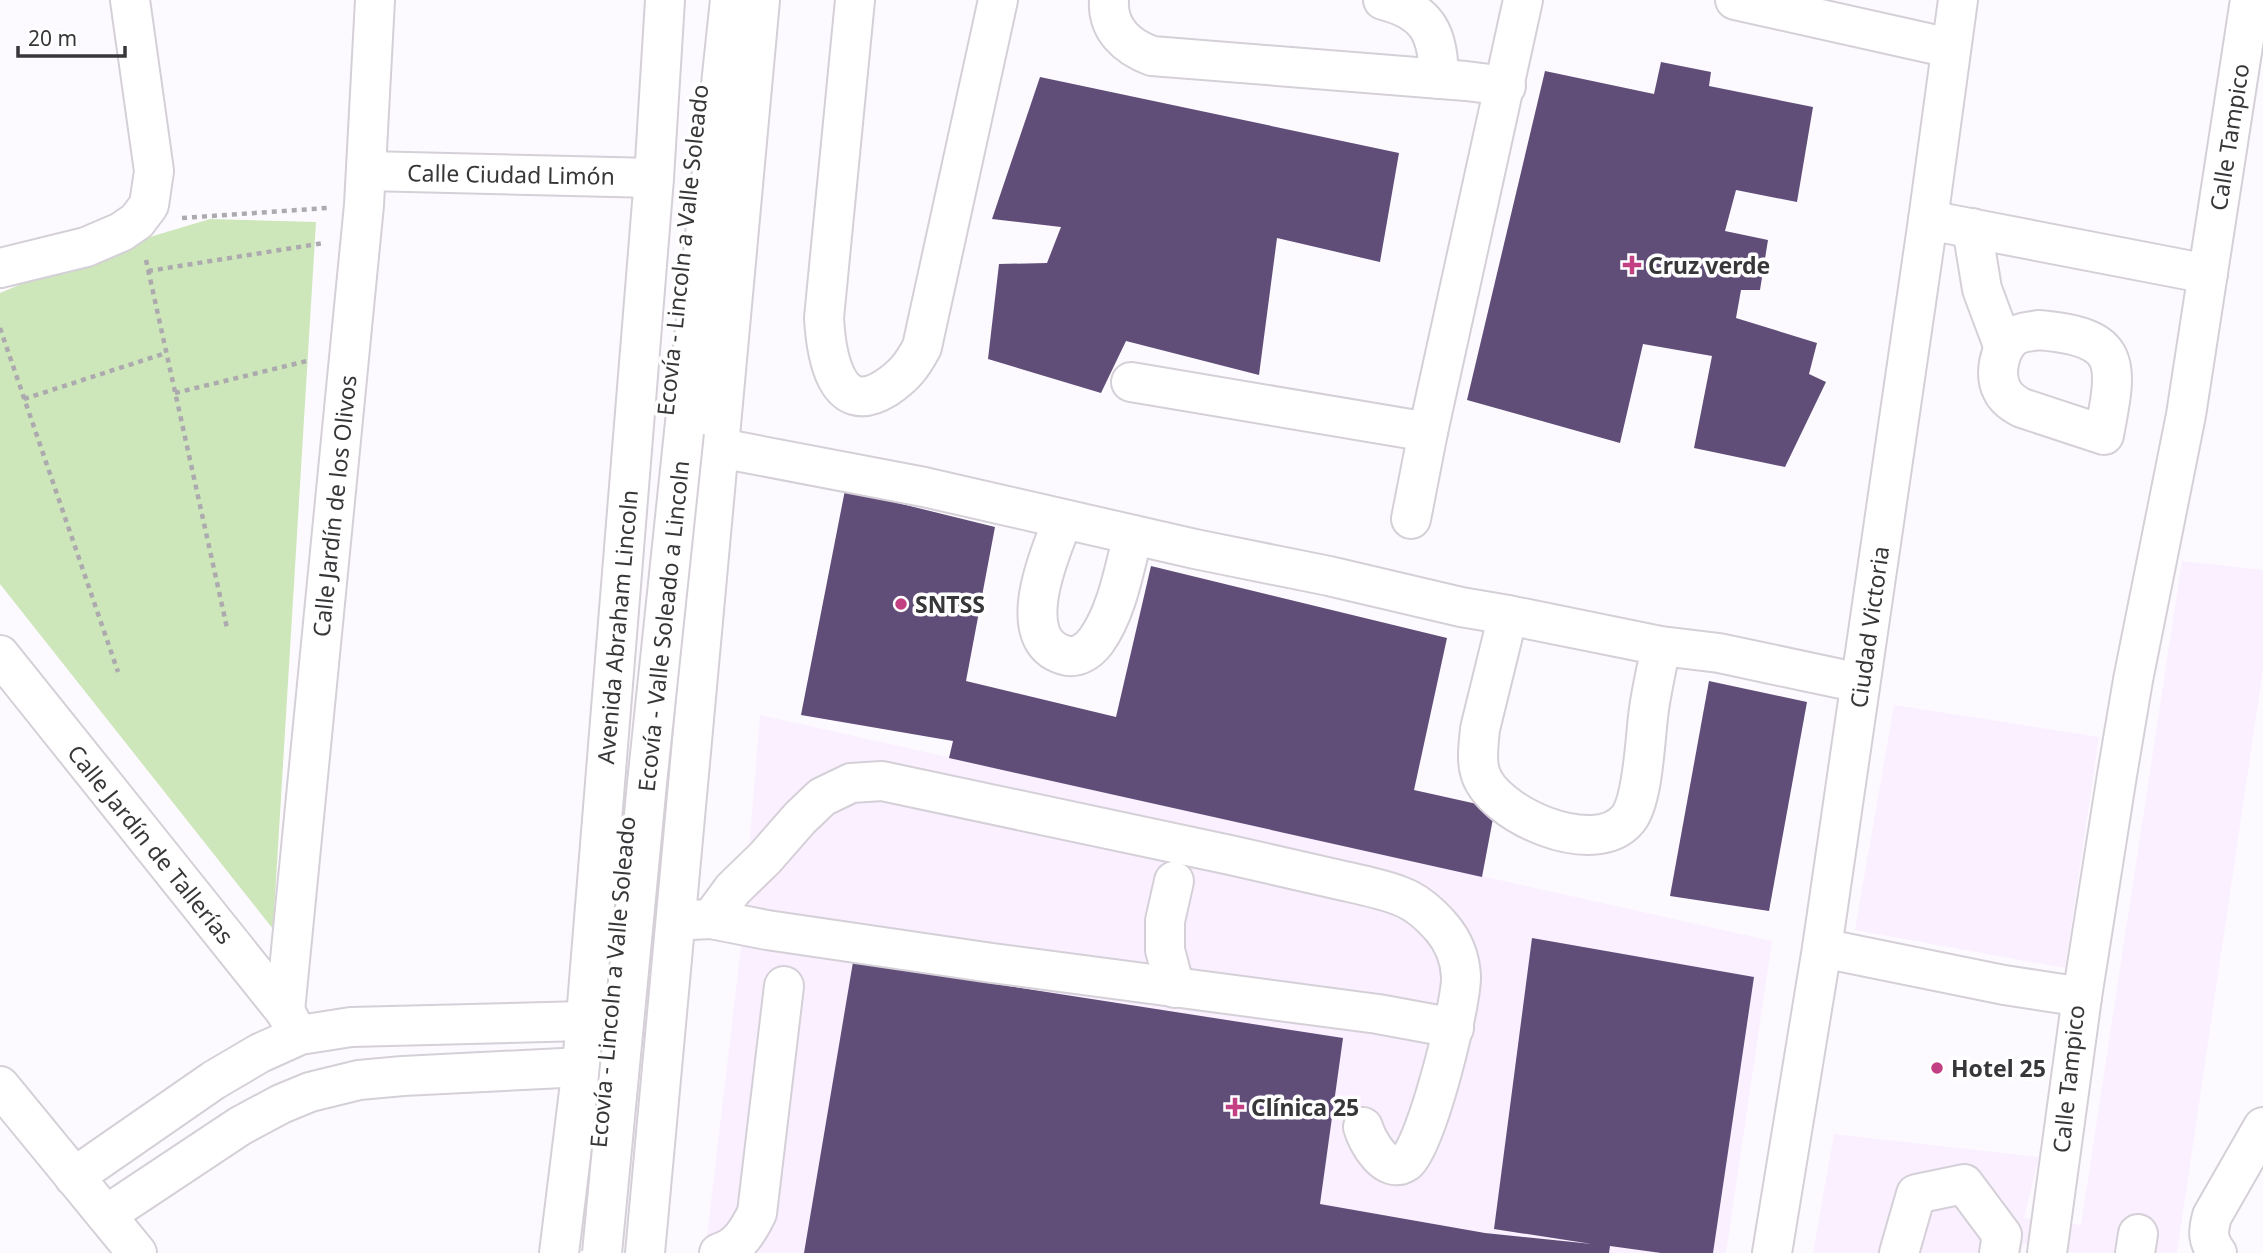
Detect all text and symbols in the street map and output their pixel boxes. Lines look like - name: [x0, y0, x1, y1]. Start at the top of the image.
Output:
- scale bar: [18, 14, 124, 58]
- text: 20 m: [28, 24, 77, 52]
- street label: Calle Tampico: [2202, 61, 2256, 213]
- street label: Ecovía - Lincoln a Valle Soleado: [649, 83, 715, 417]
- street label: Calle Ciudad Limón: [407, 156, 615, 192]
- place label: Cruz verde: [1648, 249, 1770, 281]
- marker: Cruz verde: [1622, 255, 1642, 275]
- street label: Calle Jardín de los Olivos: [304, 373, 364, 639]
- street label: Ecovía - Valle Soleado a Lincoln: [630, 459, 696, 793]
- street label: Avenida Abraham Lincoln: [589, 489, 645, 765]
- street label: Ciudad Victoria: [1842, 544, 1896, 710]
- place label: SNTSS: [915, 588, 985, 620]
- marker: SNTSS: [893, 596, 909, 612]
- street label: Calle Jardín de Tallerías: [61, 738, 241, 950]
- street label: Ecovía - Lincoln a Valle Soleado: [582, 815, 642, 1149]
- street label: Calle Tampico: [2044, 1003, 2092, 1155]
- place label: Hotel 25: [1951, 1052, 2046, 1084]
- marker: Hotel 25: [1929, 1060, 1945, 1076]
- place label: Clínica 25: [1251, 1091, 1359, 1123]
- marker: Clínica 25: [1225, 1097, 1245, 1117]

